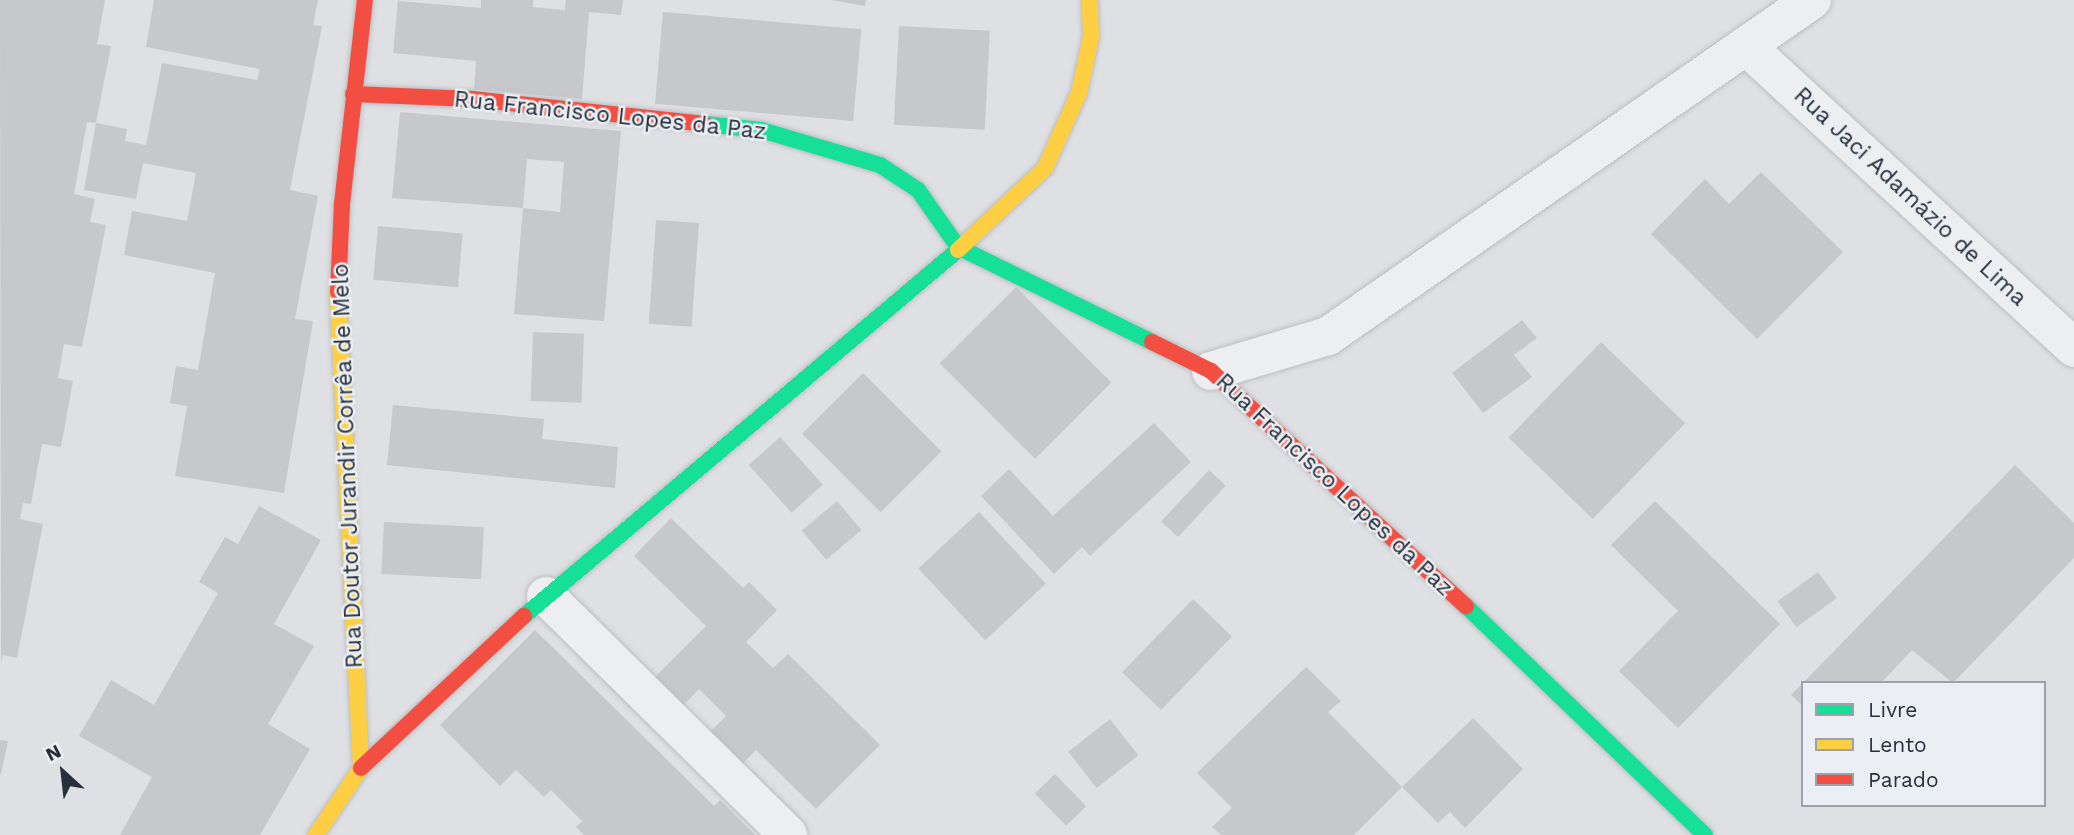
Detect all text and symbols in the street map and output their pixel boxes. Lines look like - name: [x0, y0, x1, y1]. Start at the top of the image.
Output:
- street label: Rua Jaci Adamázio de Lima: [1787, 81, 2033, 313]
- street label: Rua Francisco Lopes da Paz: [452, 86, 768, 146]
- street label: Rua Doutor Jurandir Corrêa de Melo: [327, 262, 369, 670]
- street label: Rua Francisco Lopes da Paz: [1210, 368, 1458, 602]
- legend: [1801, 681, 2046, 807]
- text: Livre: [1868, 697, 1917, 722]
- text: Lento: [1868, 732, 1927, 757]
- north arrow: [28, 737, 98, 807]
- text: N: [42, 739, 65, 766]
- text: Parado: [1868, 767, 1939, 792]

